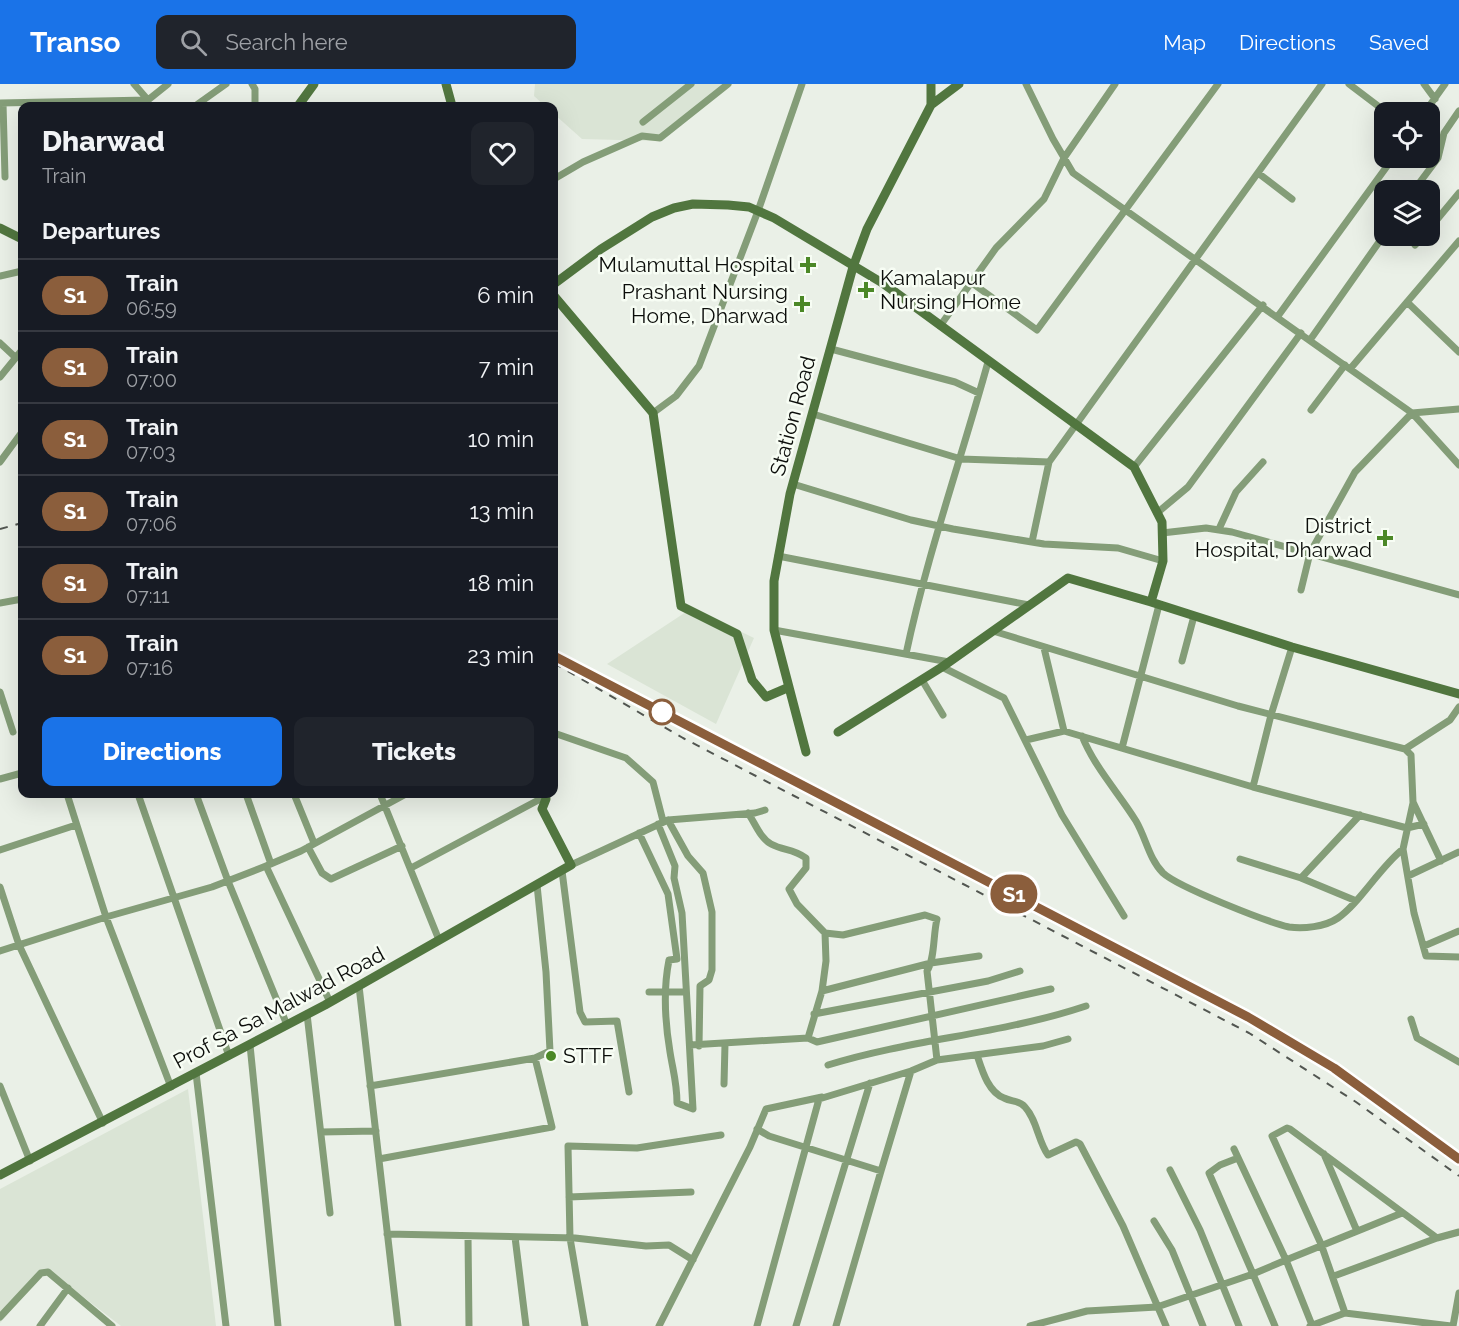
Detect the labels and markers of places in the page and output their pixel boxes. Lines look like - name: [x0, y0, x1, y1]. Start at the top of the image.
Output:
- place label: Mulamuttal Hospital: [599, 252, 794, 277]
- marker: Mulamuttal Hospital: [799, 256, 817, 274]
- place label: Kamalapur Nursing Home: [880, 265, 1021, 314]
- place label: Prashant Nursing Home, Dharwad: [622, 279, 788, 328]
- marker: Kamalapur Nursing Home: [857, 281, 875, 299]
- marker: Prashant Nursing Home, Dharwad: [793, 295, 811, 313]
- place label: District Hospital, Dharwad: [1195, 513, 1372, 562]
- marker: District Hospital, Dharwad: [1376, 529, 1394, 547]
- unlabelled marker: [649, 699, 675, 725]
- place label: STTF: [563, 1043, 614, 1068]
- marker: STTF: [544, 1049, 558, 1063]

